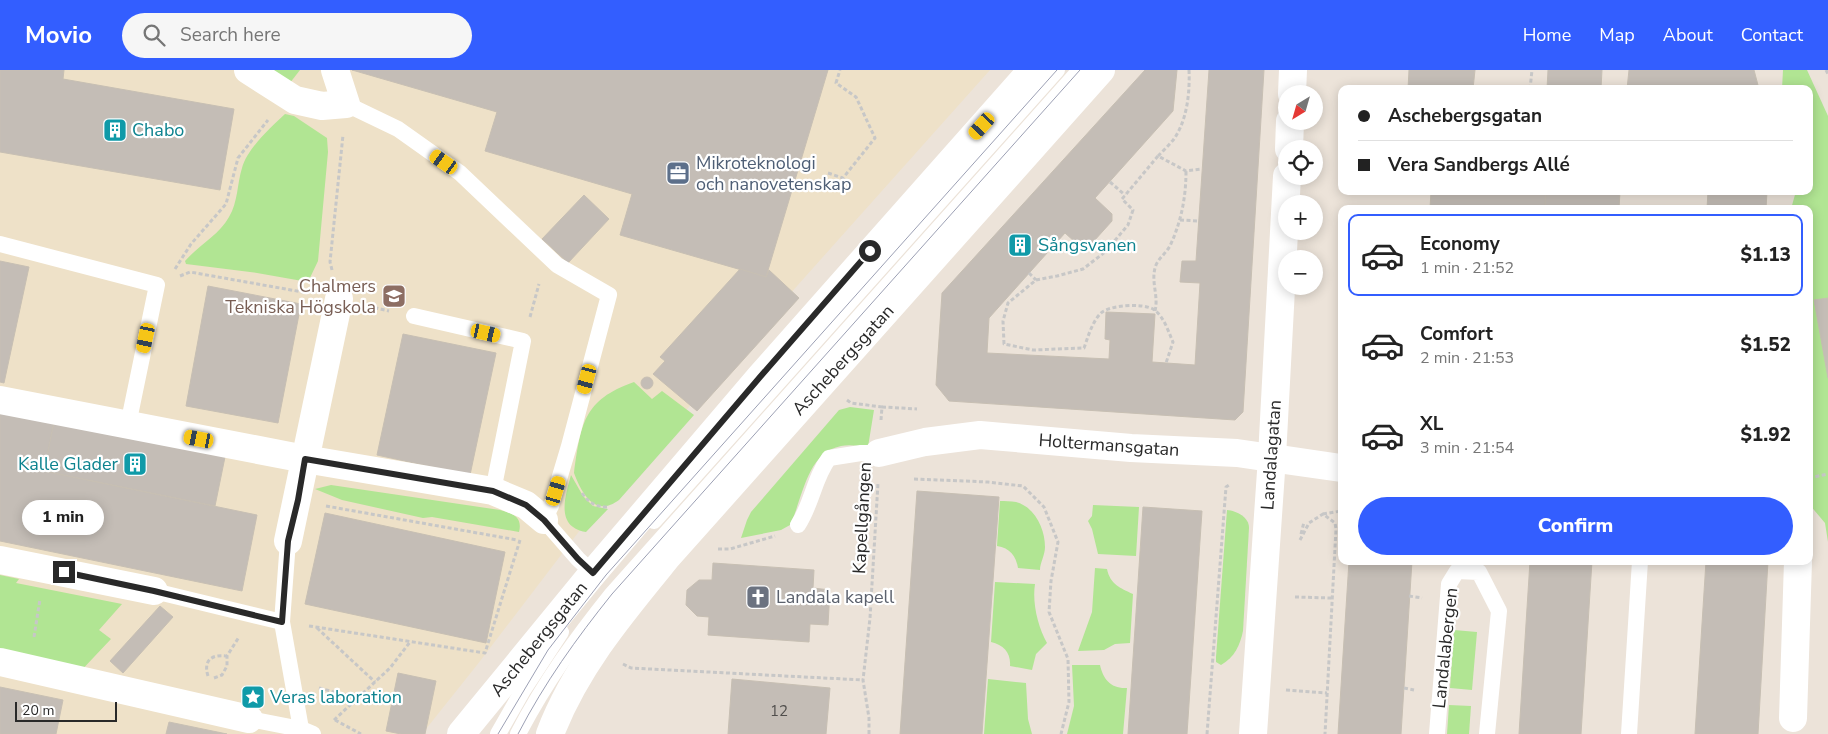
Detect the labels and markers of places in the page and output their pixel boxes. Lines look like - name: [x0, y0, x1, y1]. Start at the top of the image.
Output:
- building icon: Chabo: [102, 117, 128, 143]
- place label: Chabo: [132, 118, 184, 142]
- place label: Mikroteknologi och nanovetenskap: [696, 151, 851, 196]
- office icon: Mikroteknologi och nanovetenskap: [665, 160, 691, 186]
- building icon: Sångsvanen: [1007, 232, 1033, 258]
- place label: Sångsvanen: [1038, 233, 1137, 257]
- place label: Chalmers Tekniska Högskola: [225, 274, 376, 319]
- school or university icon: Chalmers Tekniska Högskola: [381, 283, 407, 309]
- building icon: Kalle Glader: [122, 451, 148, 477]
- place label: Kalle Glader: [18, 452, 119, 476]
- church icon: Landala kapell: [745, 584, 771, 610]
- place label: Landala kapell: [776, 585, 895, 609]
- place icon: Veras laboration: [240, 684, 266, 710]
- place label: Veras laboration: [269, 685, 402, 709]

